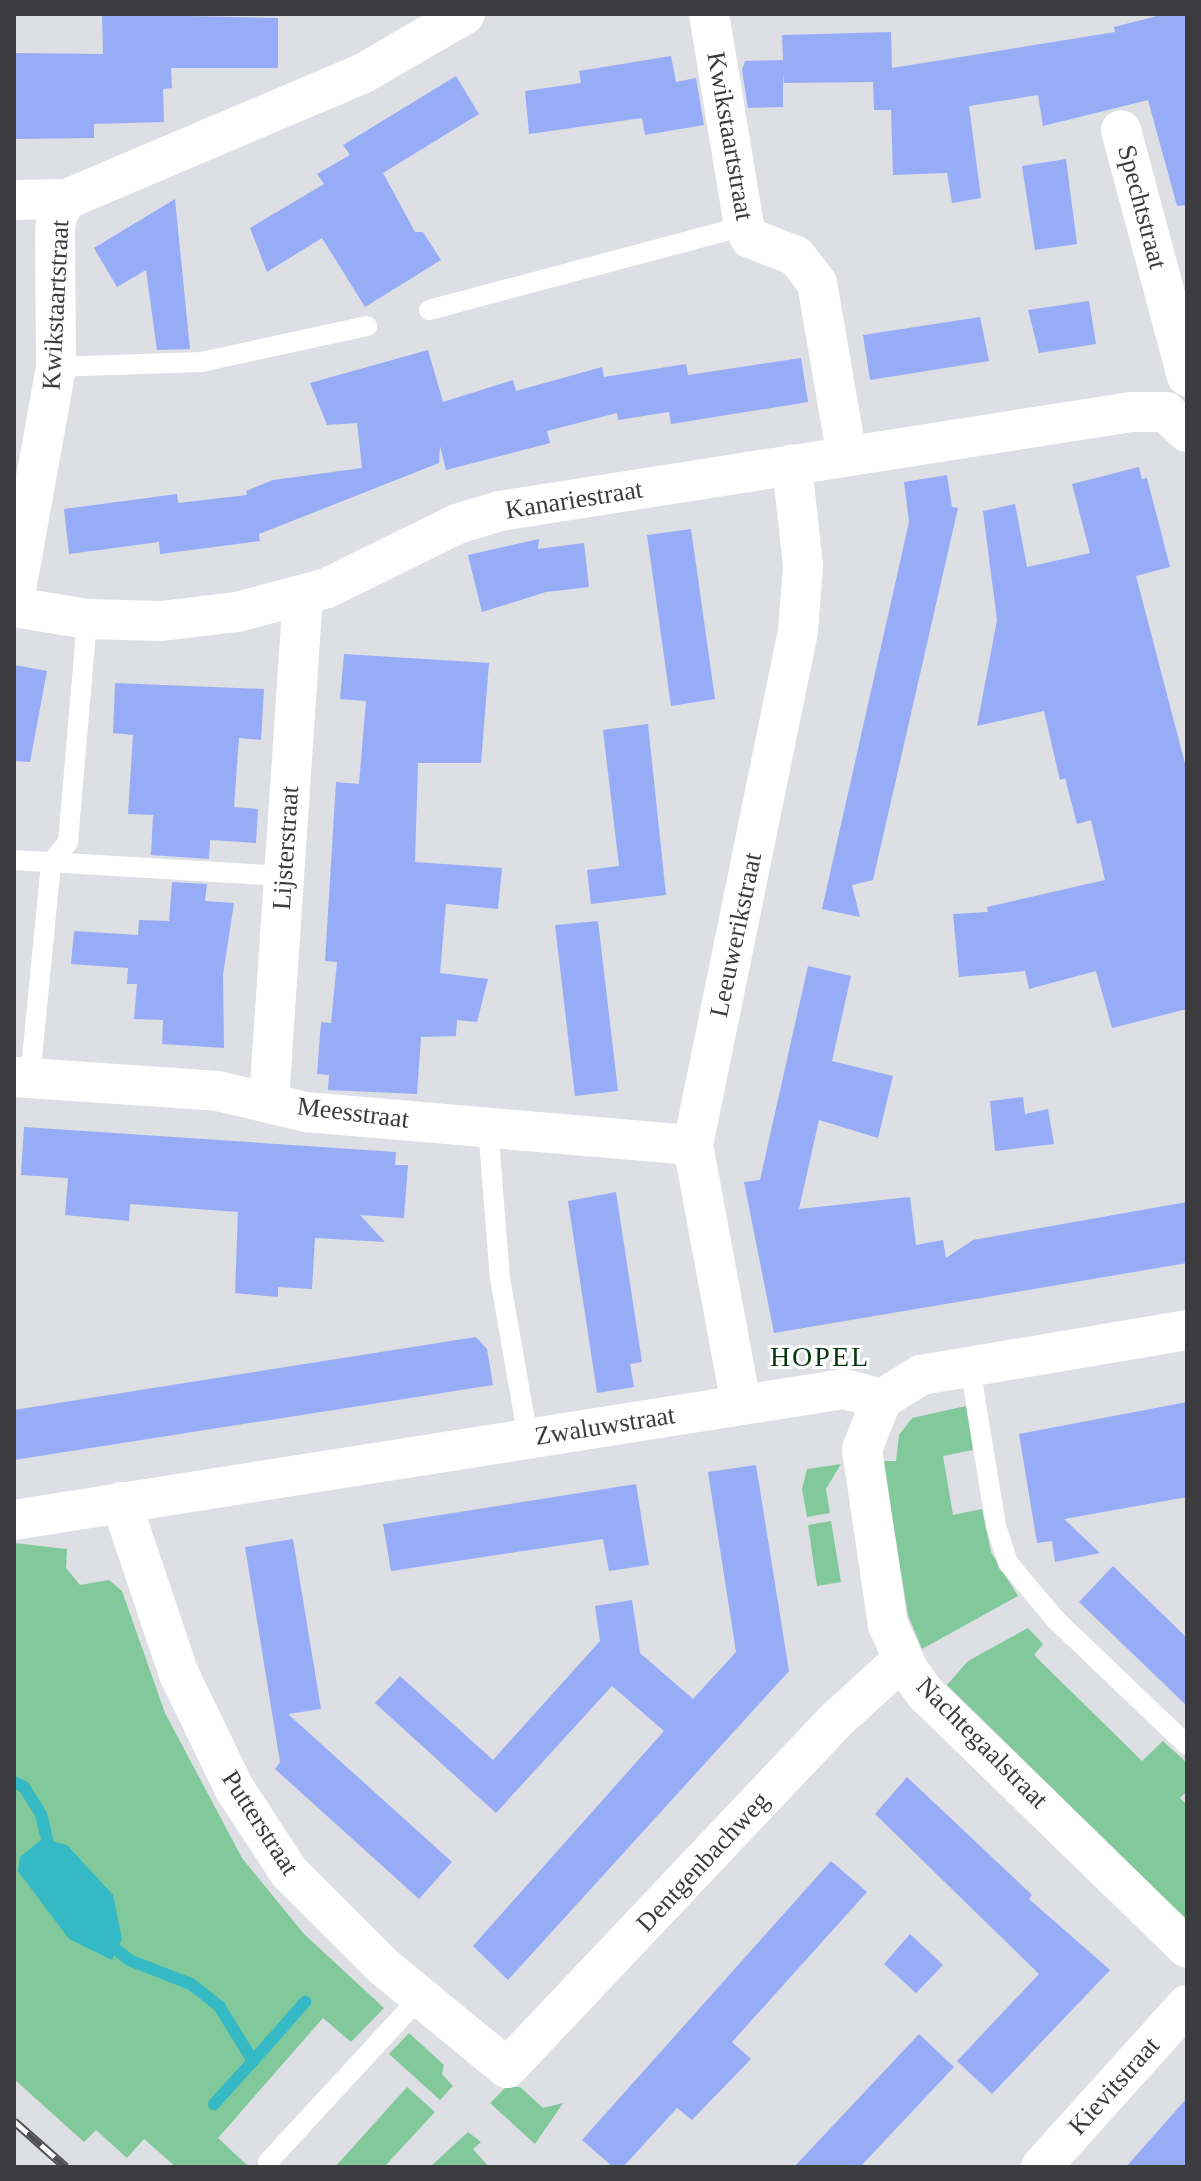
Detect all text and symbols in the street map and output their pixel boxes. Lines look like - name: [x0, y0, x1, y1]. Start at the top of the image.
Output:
- street label: Kwikstaartstraat: [700, 49, 760, 223]
- street label: Spechtstraat: [1110, 142, 1174, 272]
- street label: Kwikstaartstraat: [36, 219, 76, 391]
- street label: Kanariestraat: [503, 474, 645, 526]
- street label: Lijsterstraat: [266, 785, 306, 911]
- street label: Leeuwerikstraat: [703, 850, 769, 1020]
- street label: Meesstraat: [295, 1091, 411, 1135]
- district label: HOPEL: [770, 1340, 870, 1374]
- street label: Zwaluwstraat: [533, 1400, 677, 1452]
- street label: Nachtegaalstraat: [910, 1671, 1054, 1815]
- street label: Putterstraat: [215, 1765, 305, 1881]
- street label: Dentgenbachweg: [630, 1785, 776, 1939]
- street label: Kievitstraat: [1062, 2030, 1166, 2142]

